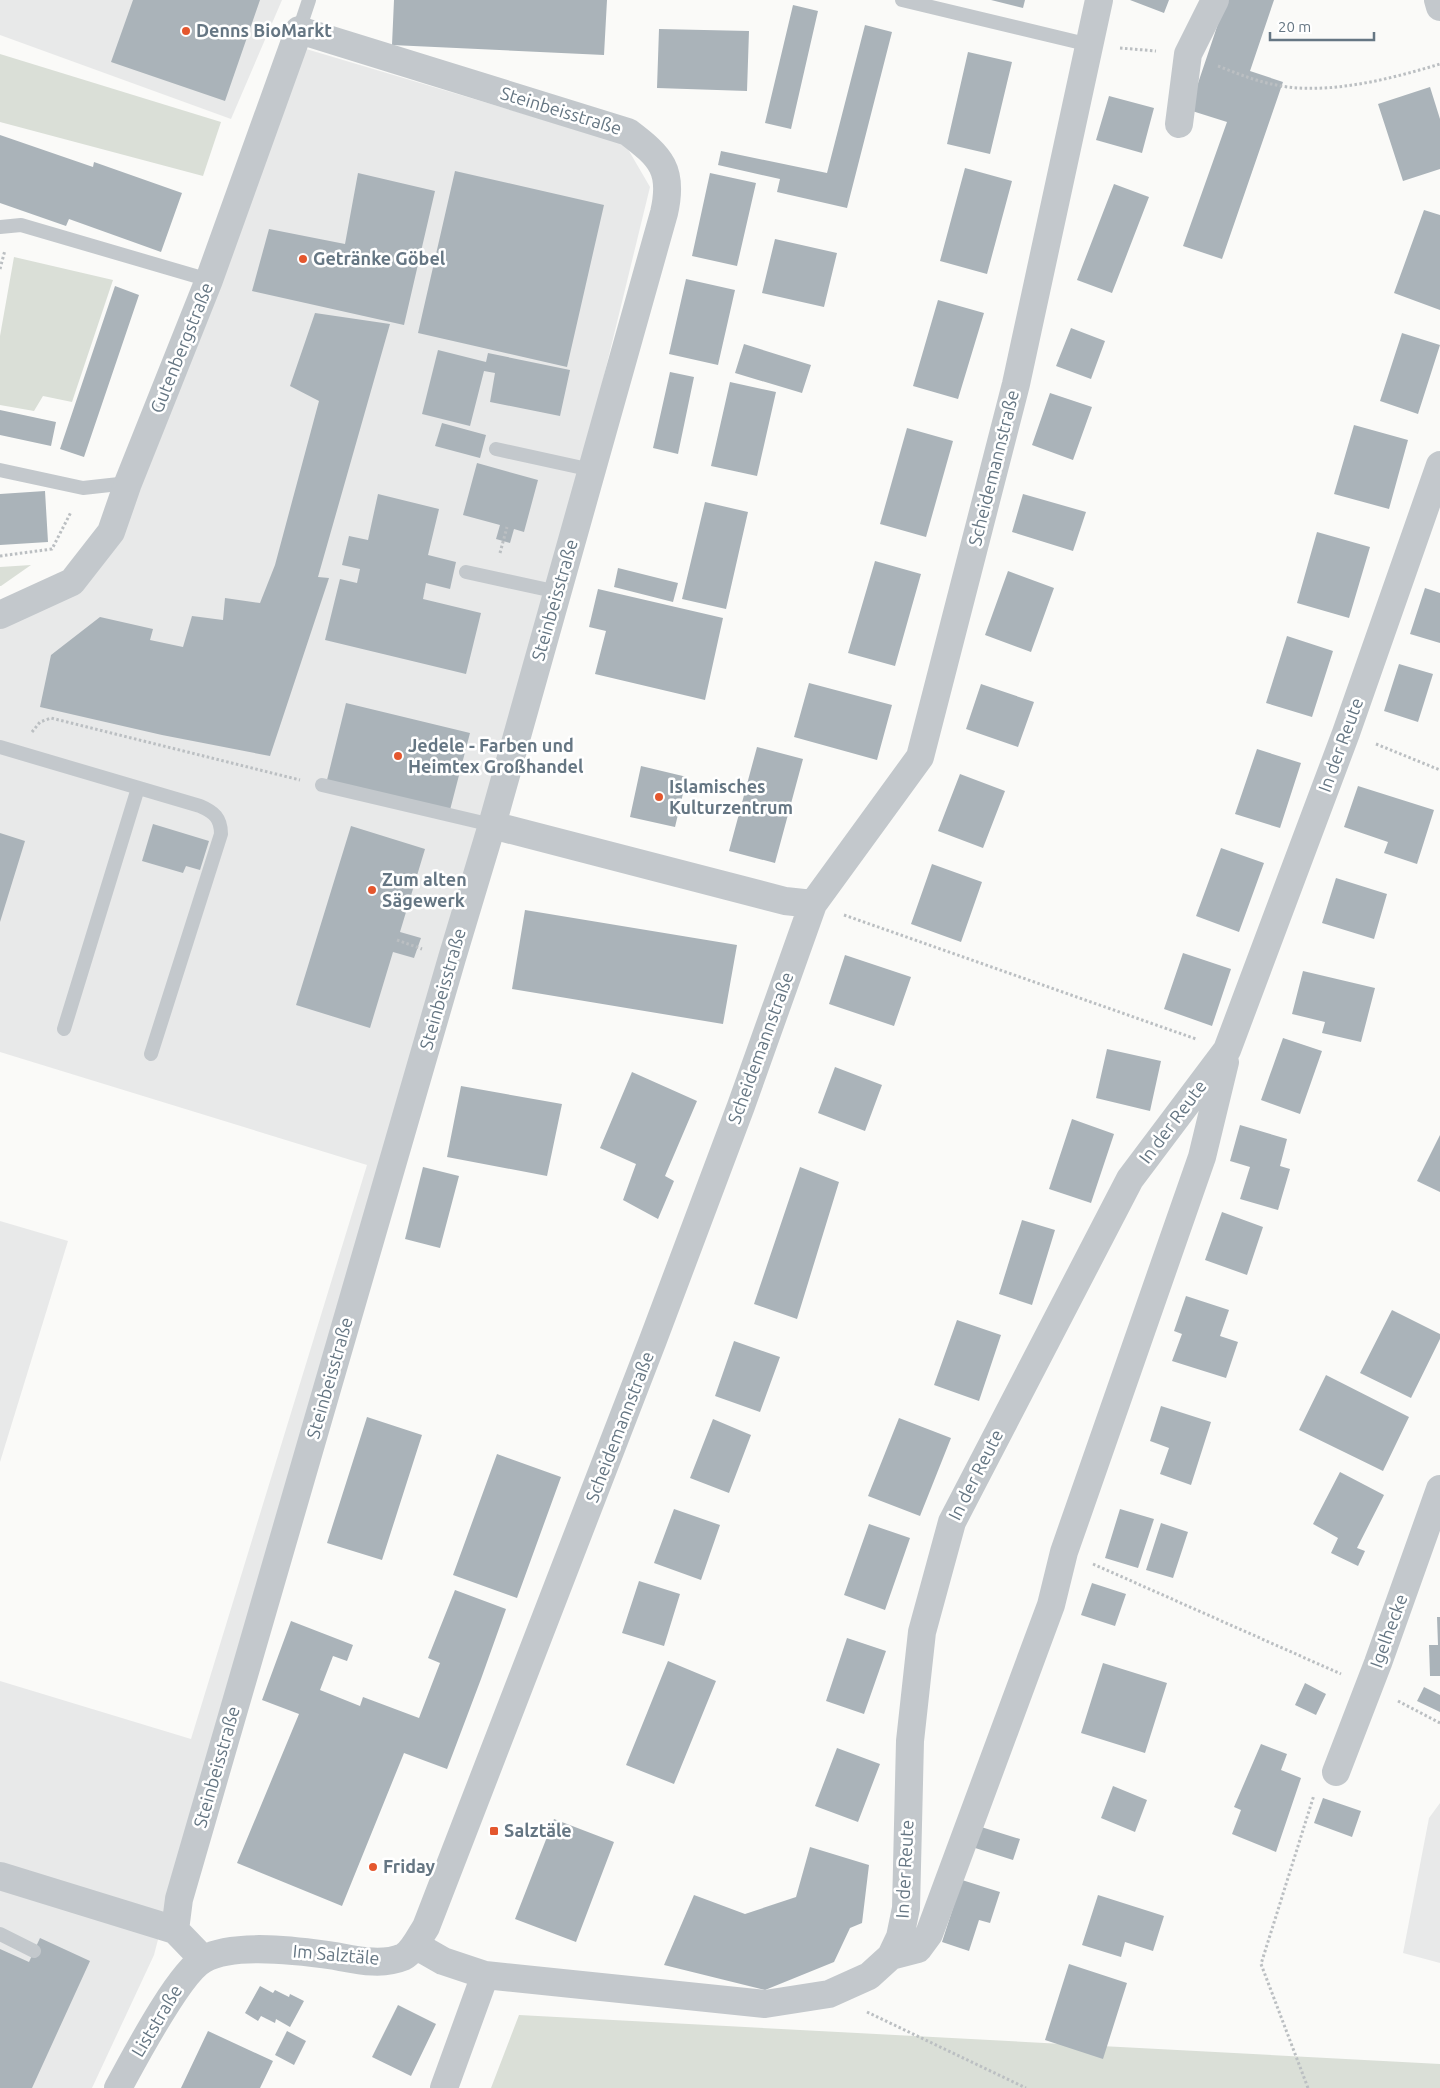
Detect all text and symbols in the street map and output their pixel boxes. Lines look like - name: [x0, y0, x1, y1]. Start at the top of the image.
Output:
- scale bar: [1270, 10, 1374, 42]
- text: 20 m: [1278, 18, 1311, 35]
- place label: Denns BioMarkt: [196, 20, 332, 40]
- marker: Denns BioMarkt: [180, 25, 192, 37]
- street label: Steinbeisstraße: [498, 82, 624, 138]
- place label: Getränke Göbel: [313, 248, 446, 268]
- marker: Getränke Göbel: [297, 253, 309, 265]
- street label: Gutenbergstraße: [146, 280, 216, 416]
- street label: Scheidemannstraße: [964, 388, 1022, 548]
- street label: Steinbeisstraße: [527, 537, 581, 663]
- street label: In der Reute: [1314, 695, 1366, 794]
- place label: Jedele - Farben und Heimtex Großhandel: [408, 735, 584, 776]
- marker: Jedele - Farben und Heimtex Großhandel: [392, 750, 404, 762]
- place label: Islamisches Kulturzentrum: [669, 776, 793, 817]
- marker: Islamisches Kulturzentrum: [653, 791, 665, 803]
- place label: Zum alten Sägewerk: [382, 869, 467, 910]
- marker: Zum alten Sägewerk: [366, 884, 378, 896]
- street label: Steinbeisstraße: [415, 926, 469, 1052]
- street label: Scheidemannstraße: [723, 969, 797, 1126]
- street label: In der Reute: [1134, 1076, 1210, 1167]
- street label: Steinbeisstraße: [302, 1315, 356, 1441]
- street label: Scheidemannstraße: [581, 1348, 657, 1505]
- street label: In der Reute: [944, 1426, 1006, 1523]
- street label: Igelhecke: [1366, 1591, 1411, 1670]
- street label: Steinbeisstraße: [189, 1704, 243, 1830]
- street label: In der Reute: [891, 1819, 917, 1919]
- place label: Salztäle: [504, 1820, 572, 1840]
- marker: Salztäle: [488, 1825, 500, 1837]
- place label: Friday: [383, 1856, 436, 1876]
- marker: Friday: [367, 1861, 379, 1873]
- street label: Im Salztäle: [292, 1940, 380, 1968]
- street label: Liststraße: [127, 1981, 185, 2060]

